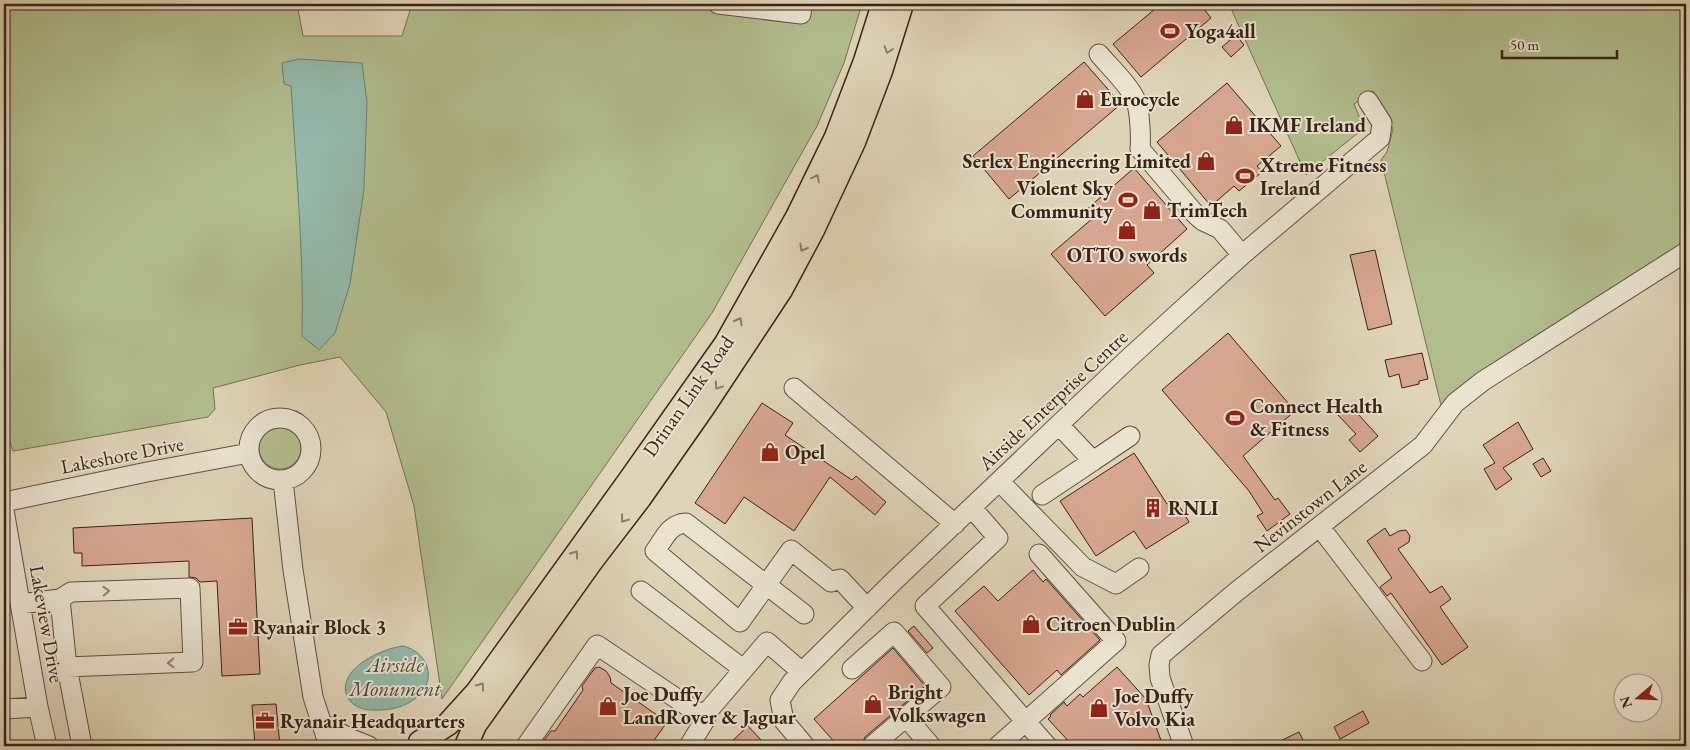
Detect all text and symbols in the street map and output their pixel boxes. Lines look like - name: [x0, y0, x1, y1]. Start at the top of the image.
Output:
- place label: Yoga4all: [1185, 18, 1256, 44]
- sports icon: Yoga4all: [1159, 20, 1181, 42]
- scale bar: [1502, 28, 1618, 60]
- text: 50 m: [1510, 35, 1539, 54]
- one-way arrow: [883, 46, 893, 54]
- place label: Eurocycle: [1100, 86, 1180, 112]
- shop icon: Eurocycle: [1074, 88, 1096, 110]
- place label: IKMF Ireland: [1249, 112, 1366, 138]
- shop icon: IKMF Ireland: [1223, 114, 1245, 136]
- place label: Serlex Engineering Limited: [963, 148, 1191, 174]
- shop icon: Serlex Engineering Limited: [1195, 150, 1217, 172]
- place label: Xtreme Fitness Ireland: [1259, 152, 1386, 201]
- sports icon: Xtreme Fitness Ireland: [1234, 165, 1256, 187]
- one-way arrow: [810, 174, 821, 183]
- place label: Violent Sky Community: [1011, 175, 1113, 224]
- sports icon: Violent Sky Community: [1117, 189, 1139, 211]
- place label: TrimTech: [1167, 197, 1248, 223]
- shop icon: TrimTech: [1141, 199, 1163, 221]
- shop icon: OTTO swords: [1116, 219, 1138, 241]
- one-way arrow: [799, 242, 809, 251]
- place label: OTTO swords: [1067, 242, 1187, 268]
- one-way arrow: [732, 317, 742, 326]
- street label: Airside Enterprise Centre: [972, 324, 1133, 477]
- street label: Drinan Link Road: [637, 330, 740, 462]
- one-way arrow: [715, 380, 724, 390]
- place label: Connect Health & Fitness: [1250, 393, 1383, 442]
- sports icon: Connect Health & Fitness: [1224, 407, 1246, 429]
- street label: Lakeshore Drive: [58, 430, 186, 480]
- place label: Opel: [785, 439, 826, 465]
- shop icon: Opel: [759, 441, 781, 463]
- street label: Nevinstown Lane: [1248, 454, 1372, 558]
- place label: RNLI: [1168, 495, 1218, 521]
- building icon: RNLI: [1142, 497, 1164, 519]
- one-way arrow: [621, 513, 630, 522]
- one-way arrow: [570, 551, 578, 560]
- street label: Lakeview Drive: [24, 563, 70, 685]
- one-way arrow: [103, 585, 111, 596]
- place label: Citroen Dublin: [1046, 611, 1176, 637]
- shop icon: Citroen Dublin: [1020, 613, 1042, 635]
- place label: Ryanair Block 3: [253, 614, 386, 640]
- office icon: Ryanair Block 3: [227, 616, 249, 638]
- water label: Airside Monument: [347, 651, 441, 702]
- one-way arrow: [167, 658, 174, 668]
- north arrow: [1612, 672, 1662, 722]
- place label: Bright Volkswagen: [888, 679, 986, 728]
- place label: Joe Duffy LandRover & Jaguar: [621, 681, 797, 730]
- one-way arrow: [475, 682, 484, 692]
- place label: Joe Duffy Volvo Kia: [1112, 683, 1195, 732]
- shop icon: Bright Volkswagen: [862, 693, 884, 715]
- text: N: [1615, 693, 1636, 711]
- shop icon: Joe Duffy LandRover & Jaguar: [597, 695, 619, 717]
- shop icon: Joe Duffy Volvo Kia: [1088, 697, 1110, 719]
- place label: Ryanair Headquarters: [280, 708, 465, 734]
- office icon: Ryanair Headquarters: [254, 710, 276, 732]

